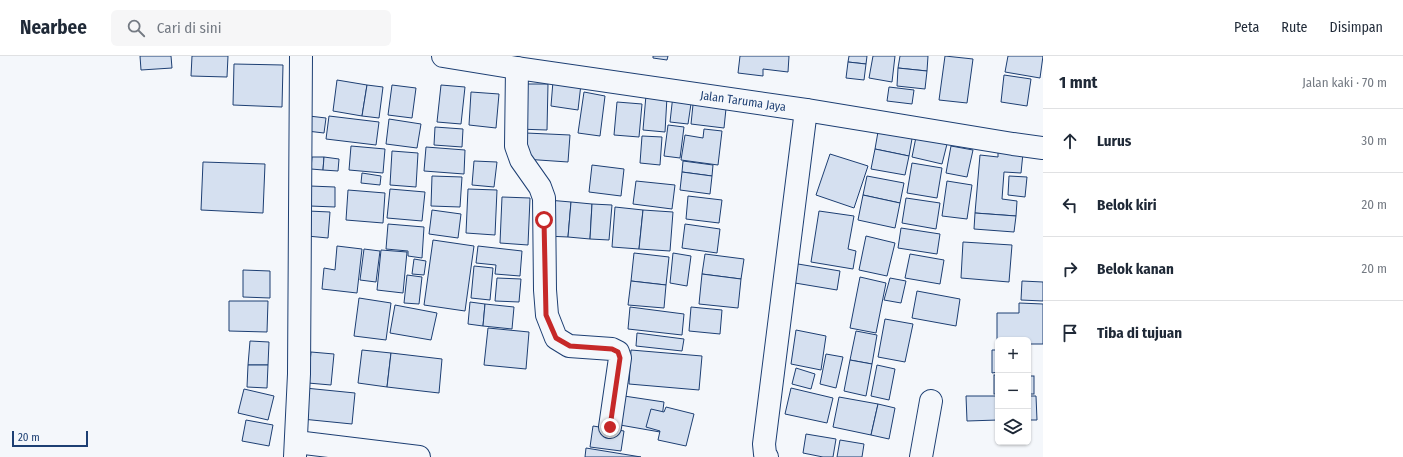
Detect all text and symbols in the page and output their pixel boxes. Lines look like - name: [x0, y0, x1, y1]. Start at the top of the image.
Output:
- search box: [111, 10, 391, 46]
- text: Nearbee: [20, 16, 87, 39]
- icon: search: [125, 17, 147, 39]
- text: Cari di sini: [157, 19, 221, 37]
- text: Peta: [1234, 19, 1259, 36]
- text: Rute: [1281, 19, 1308, 36]
- text: Disimpan: [1330, 19, 1383, 36]
- text: 1 mnt: [1059, 72, 1098, 93]
- text: Jalan kaki · 70 m: [1302, 75, 1387, 90]
- street label: Jalan Taruma Jaya: [699, 88, 787, 114]
- icon: ahead: [1059, 130, 1081, 152]
- text: Lurus: [1097, 132, 1131, 150]
- text: 30 m: [1361, 133, 1387, 148]
- icon: left: [1059, 194, 1081, 216]
- text: Belok kiri: [1097, 196, 1157, 214]
- text: 20 m: [1361, 197, 1387, 212]
- route start: [535, 211, 553, 229]
- icon: right: [1059, 258, 1081, 280]
- text: Belok kanan: [1097, 260, 1174, 278]
- text: 20 m: [1361, 261, 1387, 276]
- icon: arrive: [1059, 322, 1081, 344]
- text: Tiba di tujuan: [1097, 324, 1182, 342]
- map controls: [995, 337, 1031, 445]
- button: +: [995, 337, 1031, 373]
- button: −: [995, 373, 1031, 409]
- button: layers: [995, 409, 1031, 445]
- route end: [601, 418, 619, 436]
- scale bar: [12, 429, 88, 448]
- text: 20 m: [18, 431, 40, 444]

